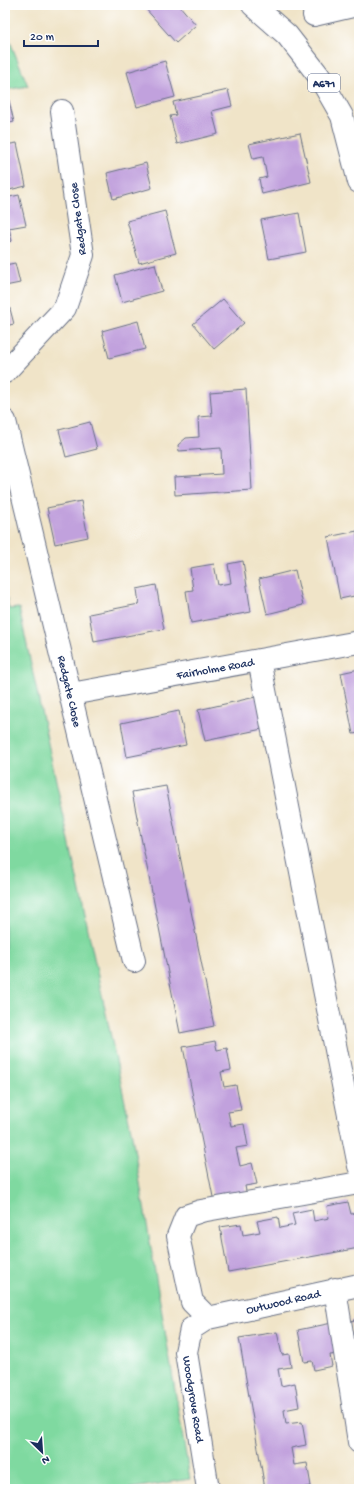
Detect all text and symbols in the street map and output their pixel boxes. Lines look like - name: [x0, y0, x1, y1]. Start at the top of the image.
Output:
- scale bar: [24, 22, 98, 48]
- text: 20 m: [30, 31, 55, 45]
- road number: A671: [308, 74, 340, 92]
- street label: Redgate Close: [67, 181, 90, 256]
- street label: Redgate Close: [53, 654, 83, 729]
- street label: Fairholme Road: [174, 656, 256, 684]
- street label: Outwood Road: [245, 1287, 323, 1318]
- street label: Woodgrove Road: [178, 1355, 206, 1445]
- north arrow: [22, 1432, 62, 1472]
- text: N: [40, 1452, 51, 1466]

